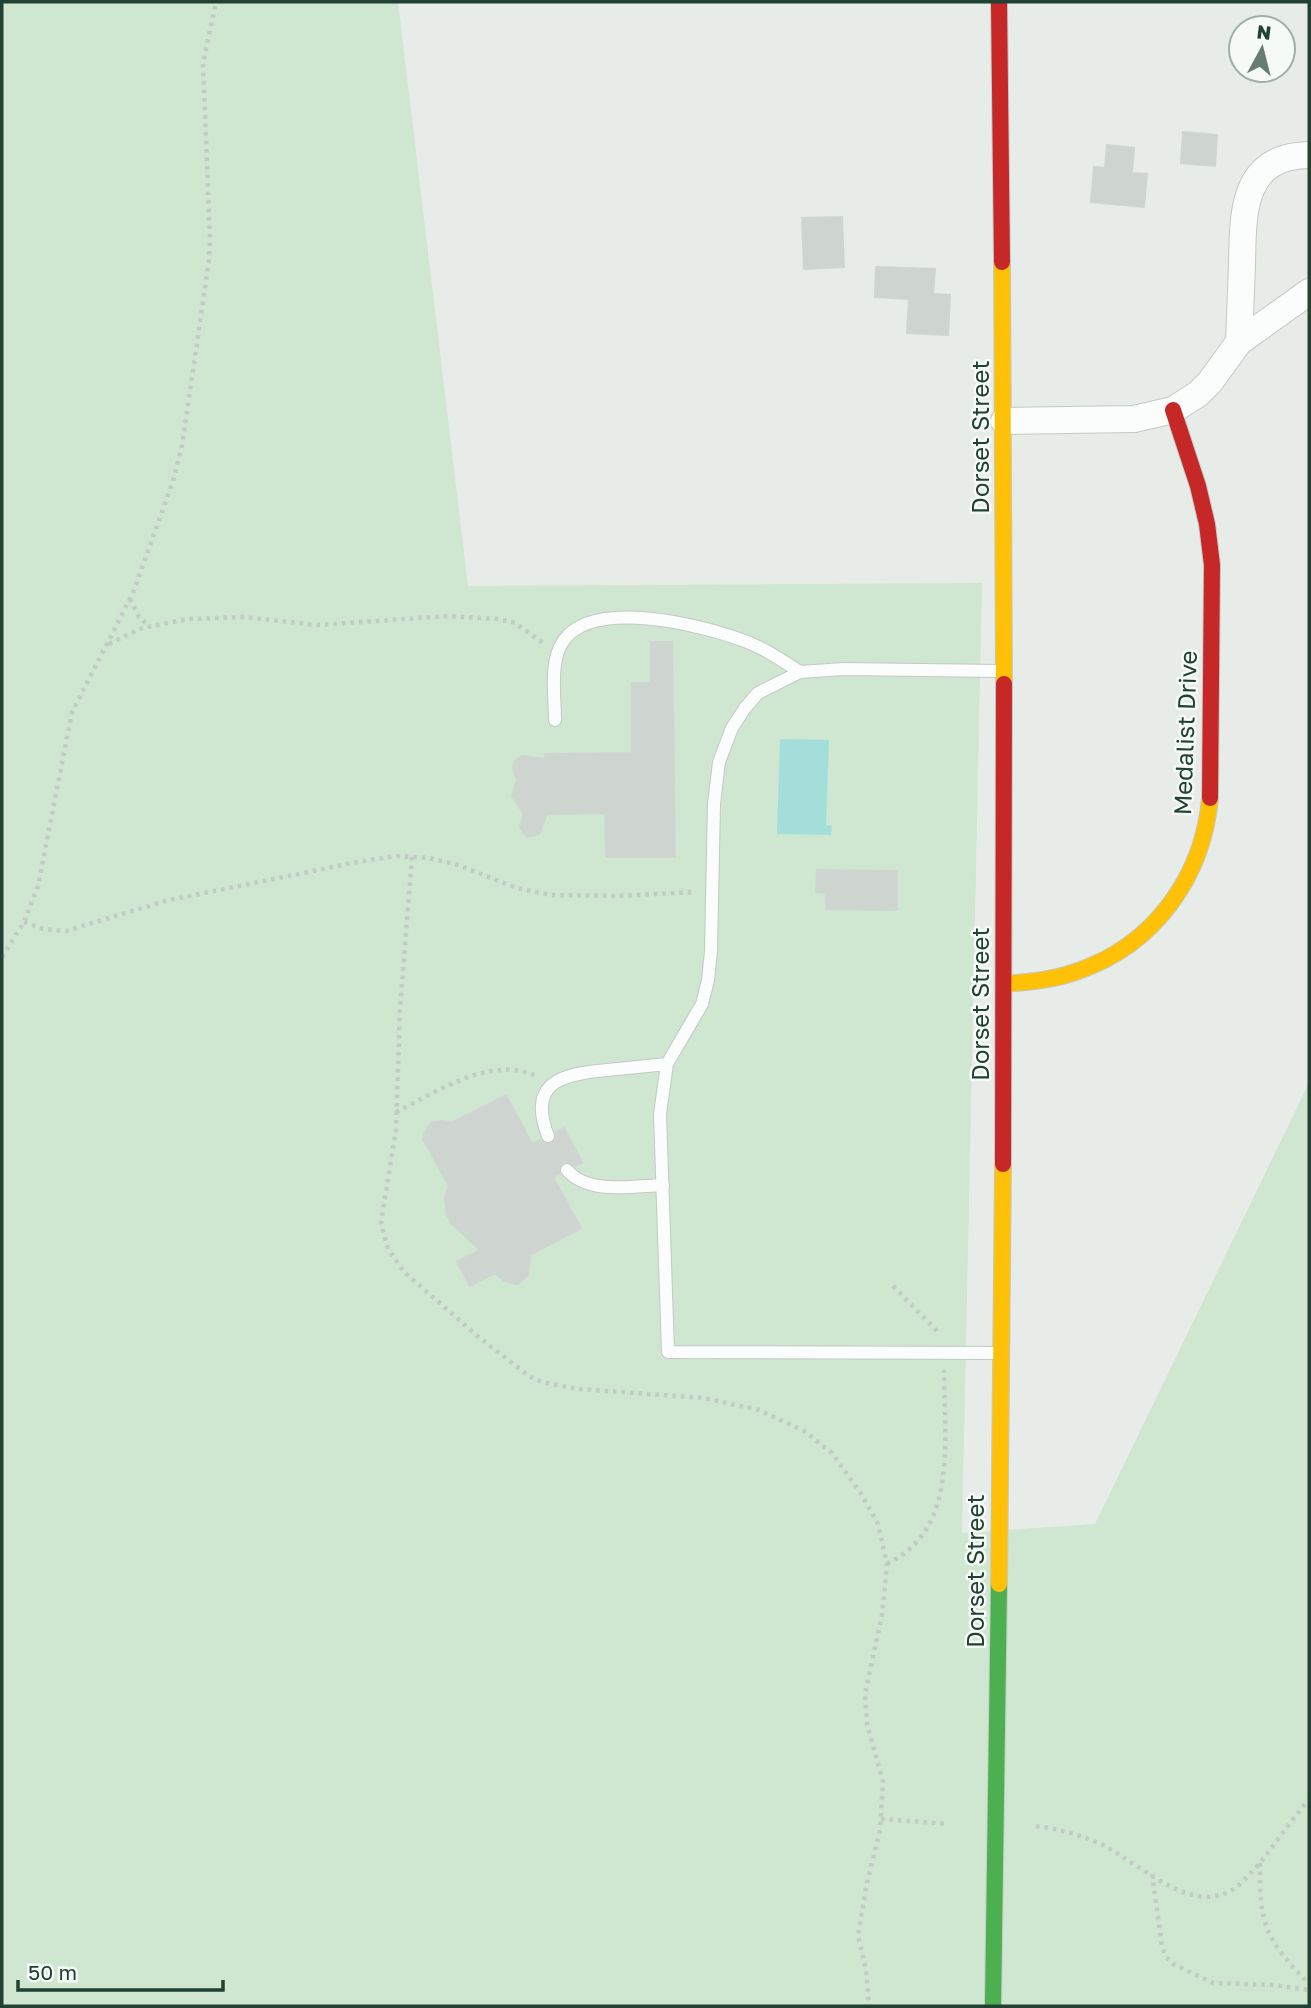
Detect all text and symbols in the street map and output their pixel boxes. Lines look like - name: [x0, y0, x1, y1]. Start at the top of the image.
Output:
- north arrow: [1227, 14, 1297, 84]
- text: N: [1256, 19, 1273, 44]
- street label: Dorset Street: [965, 360, 994, 514]
- street label: Medalist Drive: [1167, 650, 1202, 816]
- street label: Dorset Street: [965, 927, 994, 1081]
- street label: Dorset Street: [960, 1494, 989, 1648]
- scale bar: [18, 1948, 222, 1992]
- text: 50 m: [28, 1959, 77, 1985]

